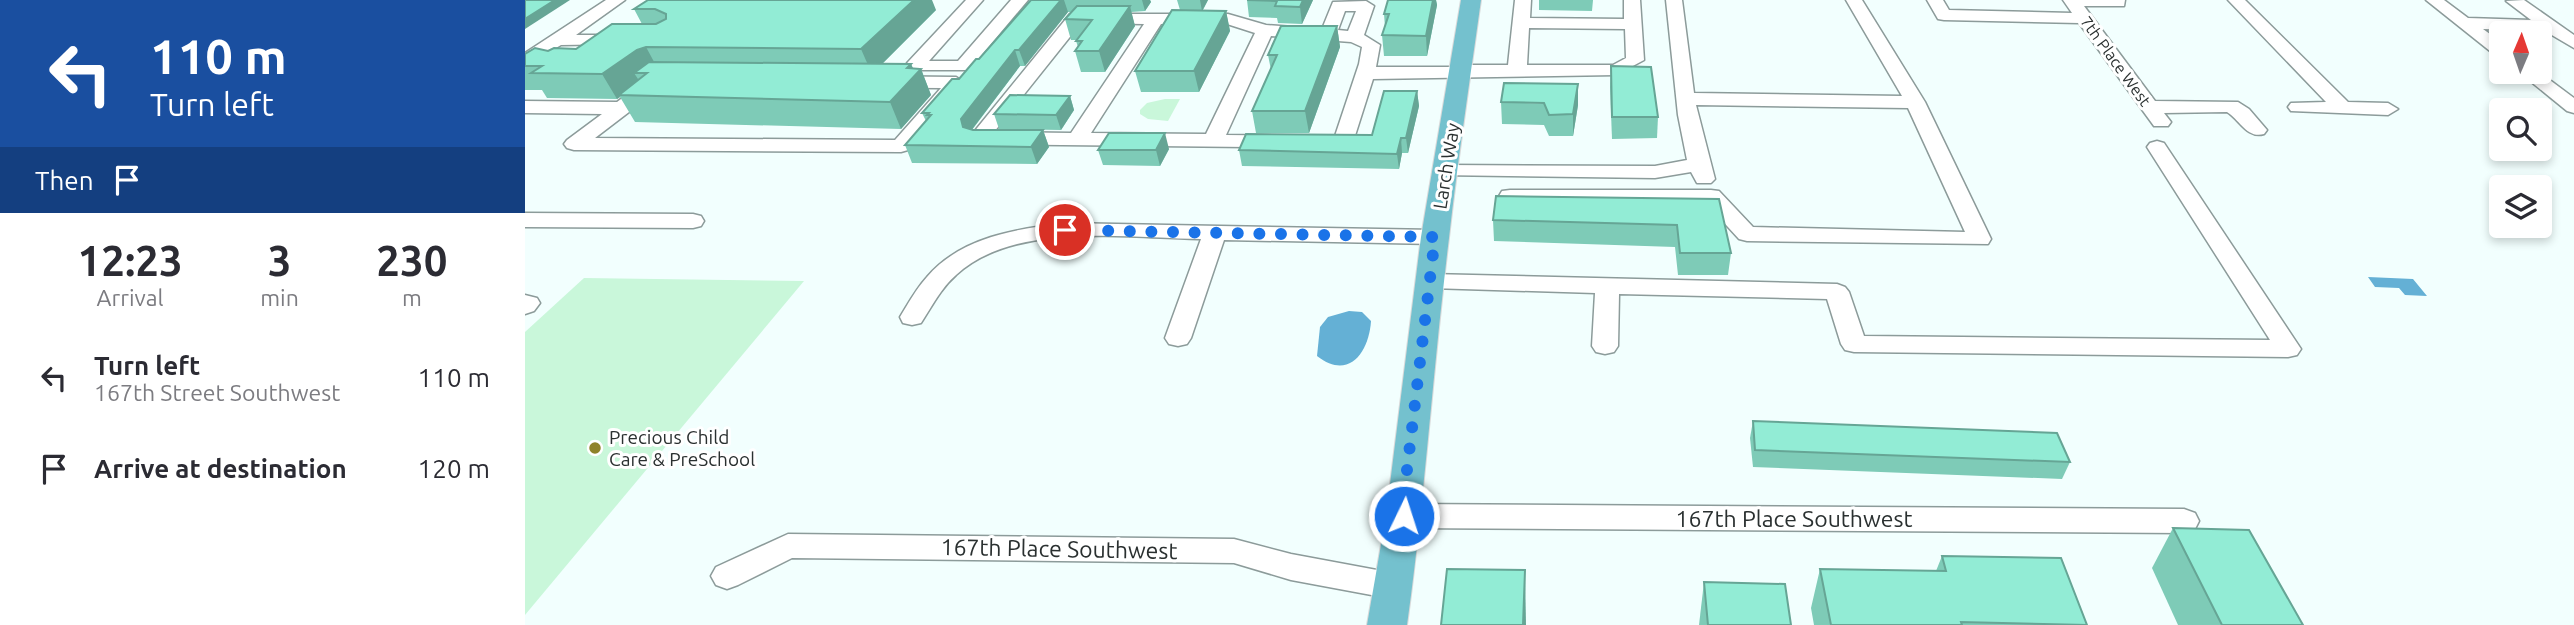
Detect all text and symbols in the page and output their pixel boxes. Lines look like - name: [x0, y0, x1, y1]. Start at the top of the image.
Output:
- street label: 7th Place West: [2077, 13, 2155, 110]
- north arrow: [2489, 21, 2551, 84]
- map controls: [2489, 21, 2552, 238]
- icon: left: [35, 28, 126, 119]
- text: 110 m: [150, 28, 287, 83]
- text: Turn left: [150, 86, 274, 122]
- button: search: [2489, 98, 2552, 161]
- street label: Larch Way: [1428, 121, 1464, 211]
- icon: arrive: [108, 161, 146, 199]
- text: Then: [35, 166, 94, 195]
- button: layers: [2489, 175, 2552, 238]
- pin: [1035, 200, 1095, 260]
- icon: arrive: [1046, 211, 1084, 249]
- text: 12:23: [78, 237, 183, 284]
- text: 3: [268, 237, 291, 284]
- text: 230: [376, 237, 447, 284]
- text: Arrival: [97, 285, 164, 310]
- text: min: [260, 285, 299, 310]
- text: m: [402, 285, 422, 310]
- text: Turn left: [94, 351, 200, 380]
- icon: left: [35, 359, 73, 397]
- text: 110 m: [418, 363, 490, 392]
- text: 167th Street Southwest: [94, 380, 340, 405]
- place label: Precious Child Care & PreSchool: [609, 426, 755, 470]
- marker: Precious Child Care & PreSchool: [587, 440, 603, 456]
- icon: arrive: [35, 450, 73, 488]
- text: Arrive at destination: [94, 454, 347, 483]
- text: 120 m: [418, 454, 490, 483]
- position arrow: [1367, 479, 1441, 553]
- street label: 167th Place Southwest: [1676, 506, 1912, 531]
- street label: 167th Place Southwest: [940, 534, 1178, 563]

